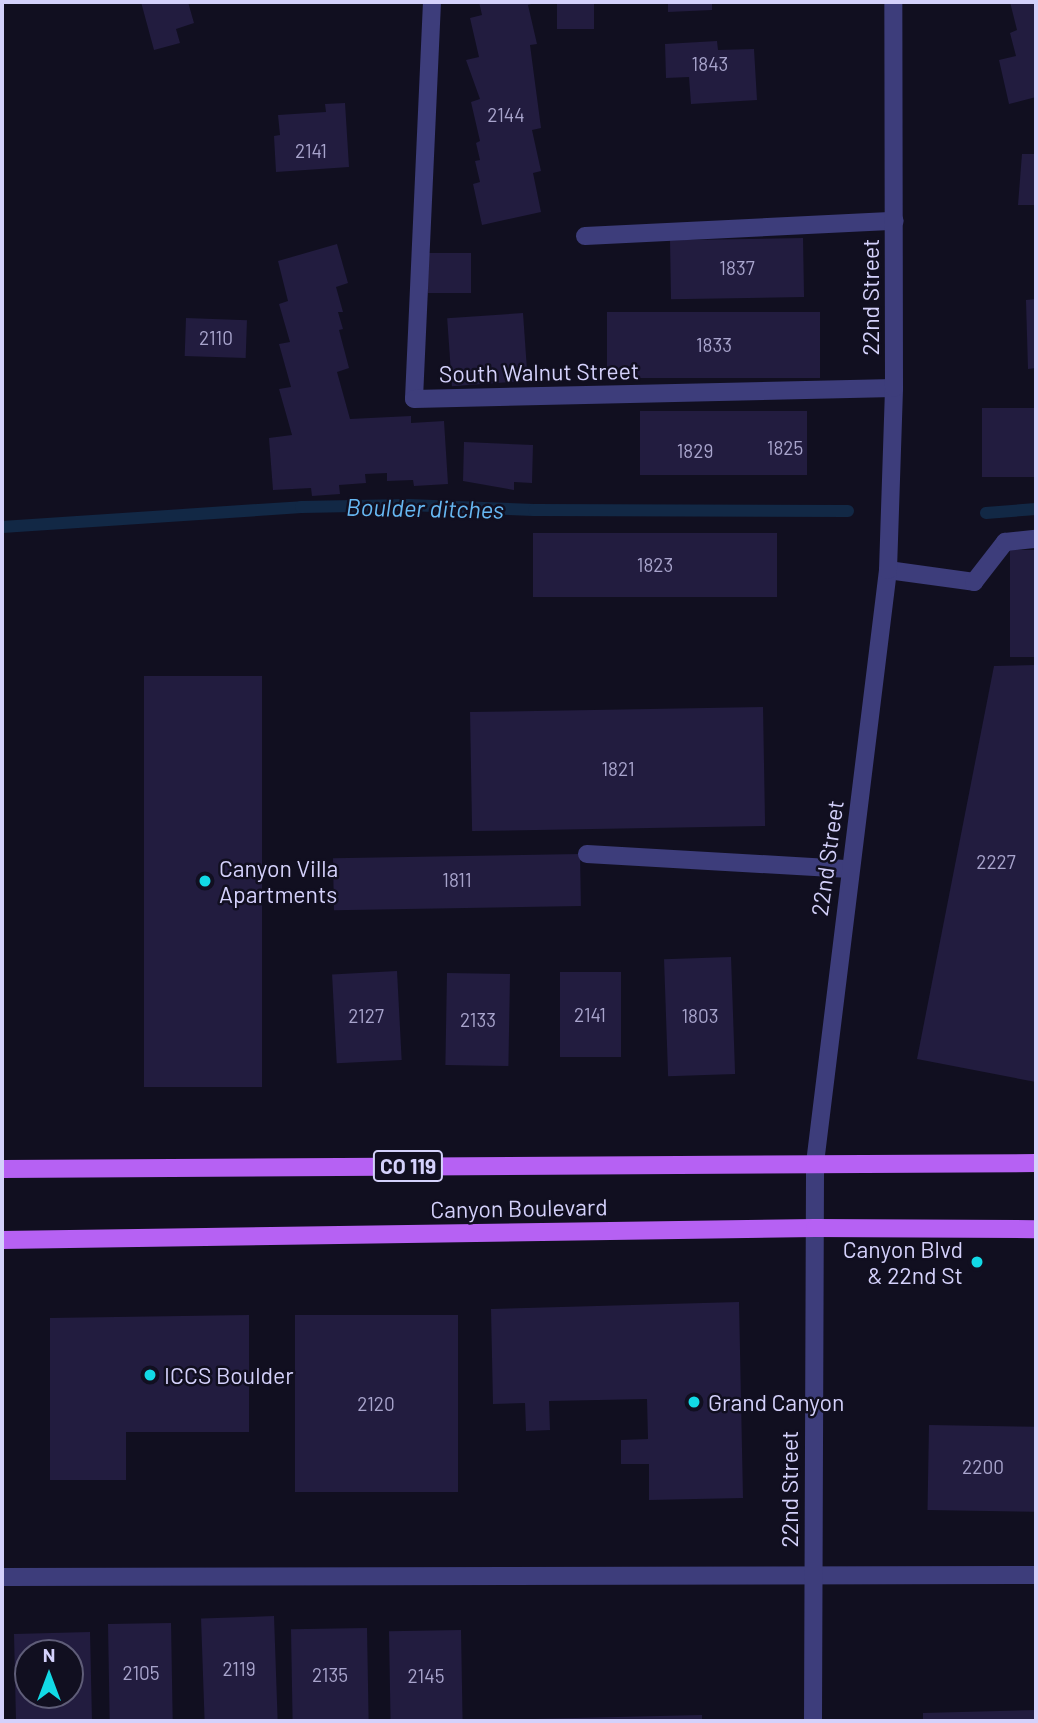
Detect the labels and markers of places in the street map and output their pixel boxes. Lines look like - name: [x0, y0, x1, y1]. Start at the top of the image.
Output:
- place label: Canyon Villa Apartments: [219, 854, 338, 908]
- marker: Canyon Villa Apartments: [197, 873, 213, 889]
- place label: Canyon Blvd & 22nd St: [843, 1235, 963, 1289]
- marker: Canyon Blvd & 22nd St: [969, 1254, 985, 1270]
- place label: ICCS Boulder: [164, 1361, 294, 1389]
- marker: ICCS Boulder: [142, 1367, 158, 1383]
- place label: Grand Canyon: [708, 1388, 844, 1416]
- marker: Grand Canyon: [686, 1394, 702, 1410]

